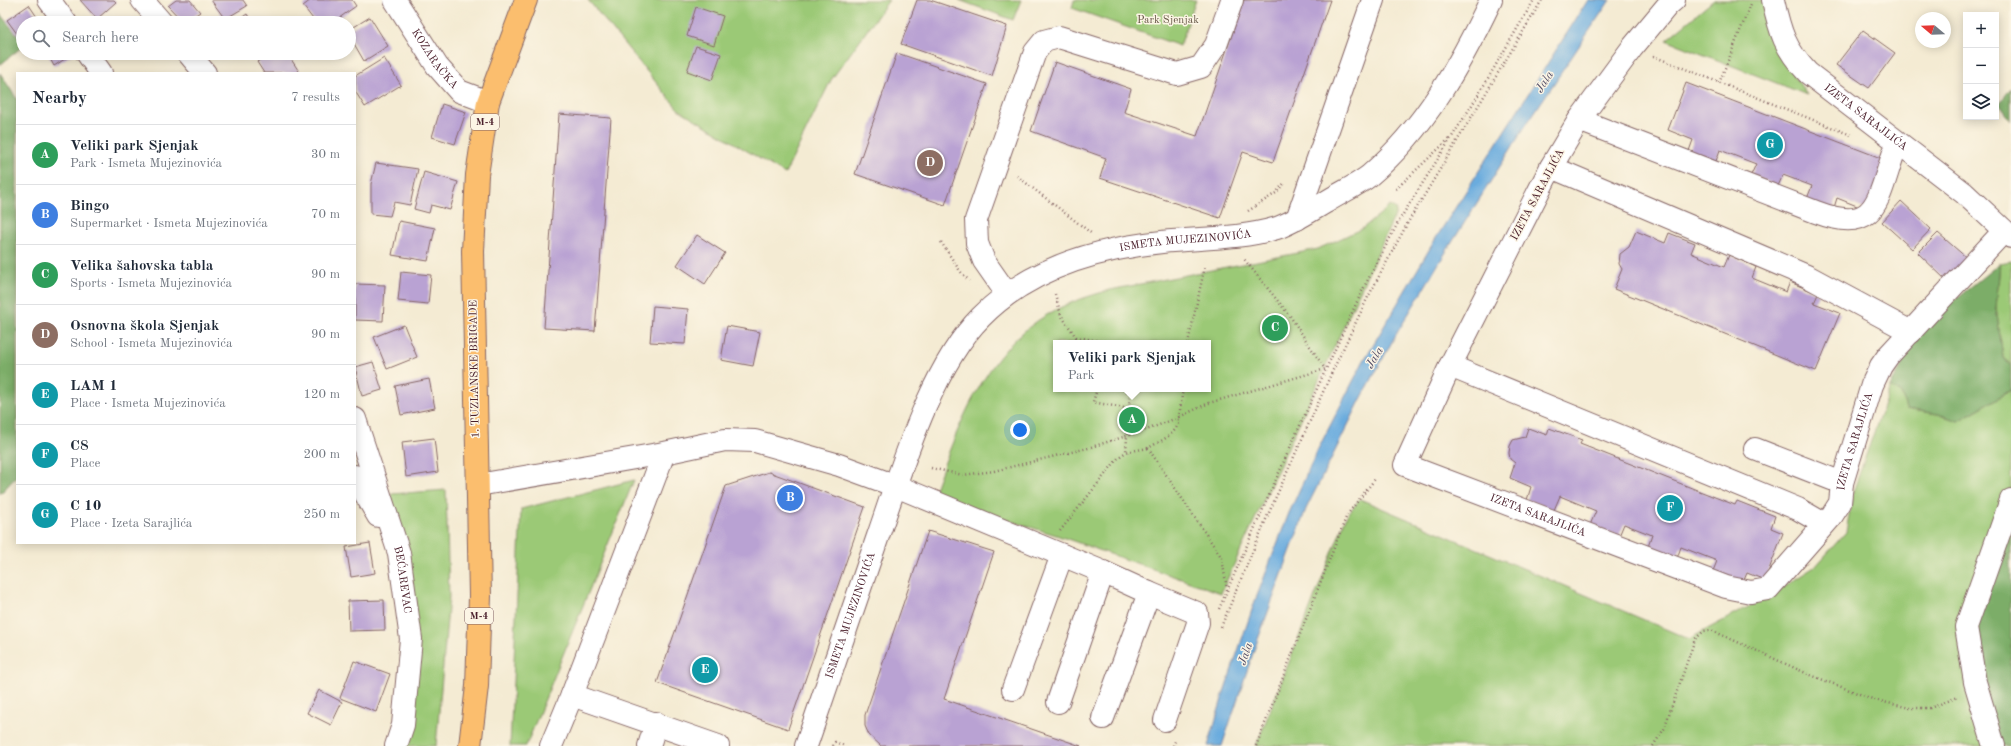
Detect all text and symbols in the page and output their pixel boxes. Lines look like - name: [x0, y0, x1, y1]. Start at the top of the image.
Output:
- north arrow: [1915, 12, 1951, 48]
- map controls: [1963, 12, 1999, 120]
- button: +: [1963, 12, 1999, 48]
- park label: Park Sjenjak: [1137, 15, 1199, 26]
- search box: [16, 16, 356, 60]
- icon: search: [30, 27, 52, 49]
- street label: KOZARAČKA: [409, 27, 460, 91]
- text: Search here: [62, 31, 139, 46]
- button: −: [1963, 48, 1999, 84]
- water label: Jala: [1534, 69, 1557, 95]
- street label: IZETA SARAJLIĆA: [1822, 82, 1910, 153]
- button: layers: [1963, 84, 1999, 120]
- text: Nearby: [32, 90, 87, 107]
- text: 7 results: [291, 91, 340, 104]
- road number: M-4: [471, 114, 499, 130]
- pin: G: [1757, 130, 1783, 160]
- text: Veliki park Sjenjak: [70, 139, 199, 154]
- street label: IZETA SARAJLIĆA: [1508, 146, 1567, 242]
- text: A: [40, 148, 50, 161]
- text: 30 m: [311, 148, 340, 161]
- pin: D: [917, 148, 943, 178]
- text: Park · Ismeta Mujezinovića: [70, 157, 222, 170]
- text: Bingo: [70, 199, 109, 214]
- text: B: [40, 208, 50, 221]
- text: 70 m: [311, 208, 340, 221]
- text: Supermarket · Ismeta Mujezinovića: [70, 217, 268, 230]
- street label: ISMETA MUJEZINOVIĆA: [1118, 228, 1253, 254]
- text: Velika šahovska tabla: [70, 259, 213, 274]
- text: C: [41, 268, 49, 281]
- text: 90 m: [311, 268, 340, 281]
- text: Sports · Ismeta Mujezinovića: [70, 277, 232, 290]
- street label: 1. TUZLANSKE BRIGADE: [468, 300, 482, 438]
- pin: C: [1262, 313, 1288, 343]
- text: Osnovna škola Sjenjak: [70, 319, 219, 334]
- text: D: [40, 328, 50, 341]
- text: 90 m: [311, 328, 340, 341]
- text: School · Ismeta Mujezinovića: [70, 337, 232, 350]
- popup: [1053, 340, 1211, 392]
- water label: Jala: [1364, 345, 1386, 371]
- text: Veliki park Sjenjak: [1068, 351, 1196, 366]
- text: Park: [1068, 369, 1095, 382]
- text: LAM 1: [70, 379, 118, 394]
- text: E: [41, 388, 49, 401]
- text: 120 m: [303, 388, 340, 401]
- street label: IZETA SARAJLIĆA: [1836, 391, 1875, 491]
- text: Place · Ismeta Mujezinovića: [70, 397, 226, 410]
- pin: A: [1119, 405, 1145, 435]
- your location: [1010, 420, 1030, 440]
- text: C8: [70, 439, 89, 454]
- text: F: [41, 448, 49, 461]
- text: 200 m: [303, 448, 340, 461]
- text: Place: [70, 457, 100, 470]
- pin: B: [777, 483, 803, 513]
- street label: IZETA SARAJLIĆA: [1488, 492, 1588, 539]
- pin: F: [1657, 493, 1683, 523]
- text: C 10: [70, 499, 102, 514]
- text: G: [40, 508, 50, 521]
- text: 250 m: [303, 508, 340, 521]
- text: Place · Izeta Sarajlića: [70, 517, 192, 530]
- street label: BEĆAREVAC: [392, 545, 413, 614]
- street label: ISMETA MUJEZINOVIĆA: [824, 550, 878, 680]
- road number: M-4: [465, 608, 493, 624]
- water label: Jala: [1237, 641, 1256, 667]
- pin: E: [692, 655, 718, 685]

